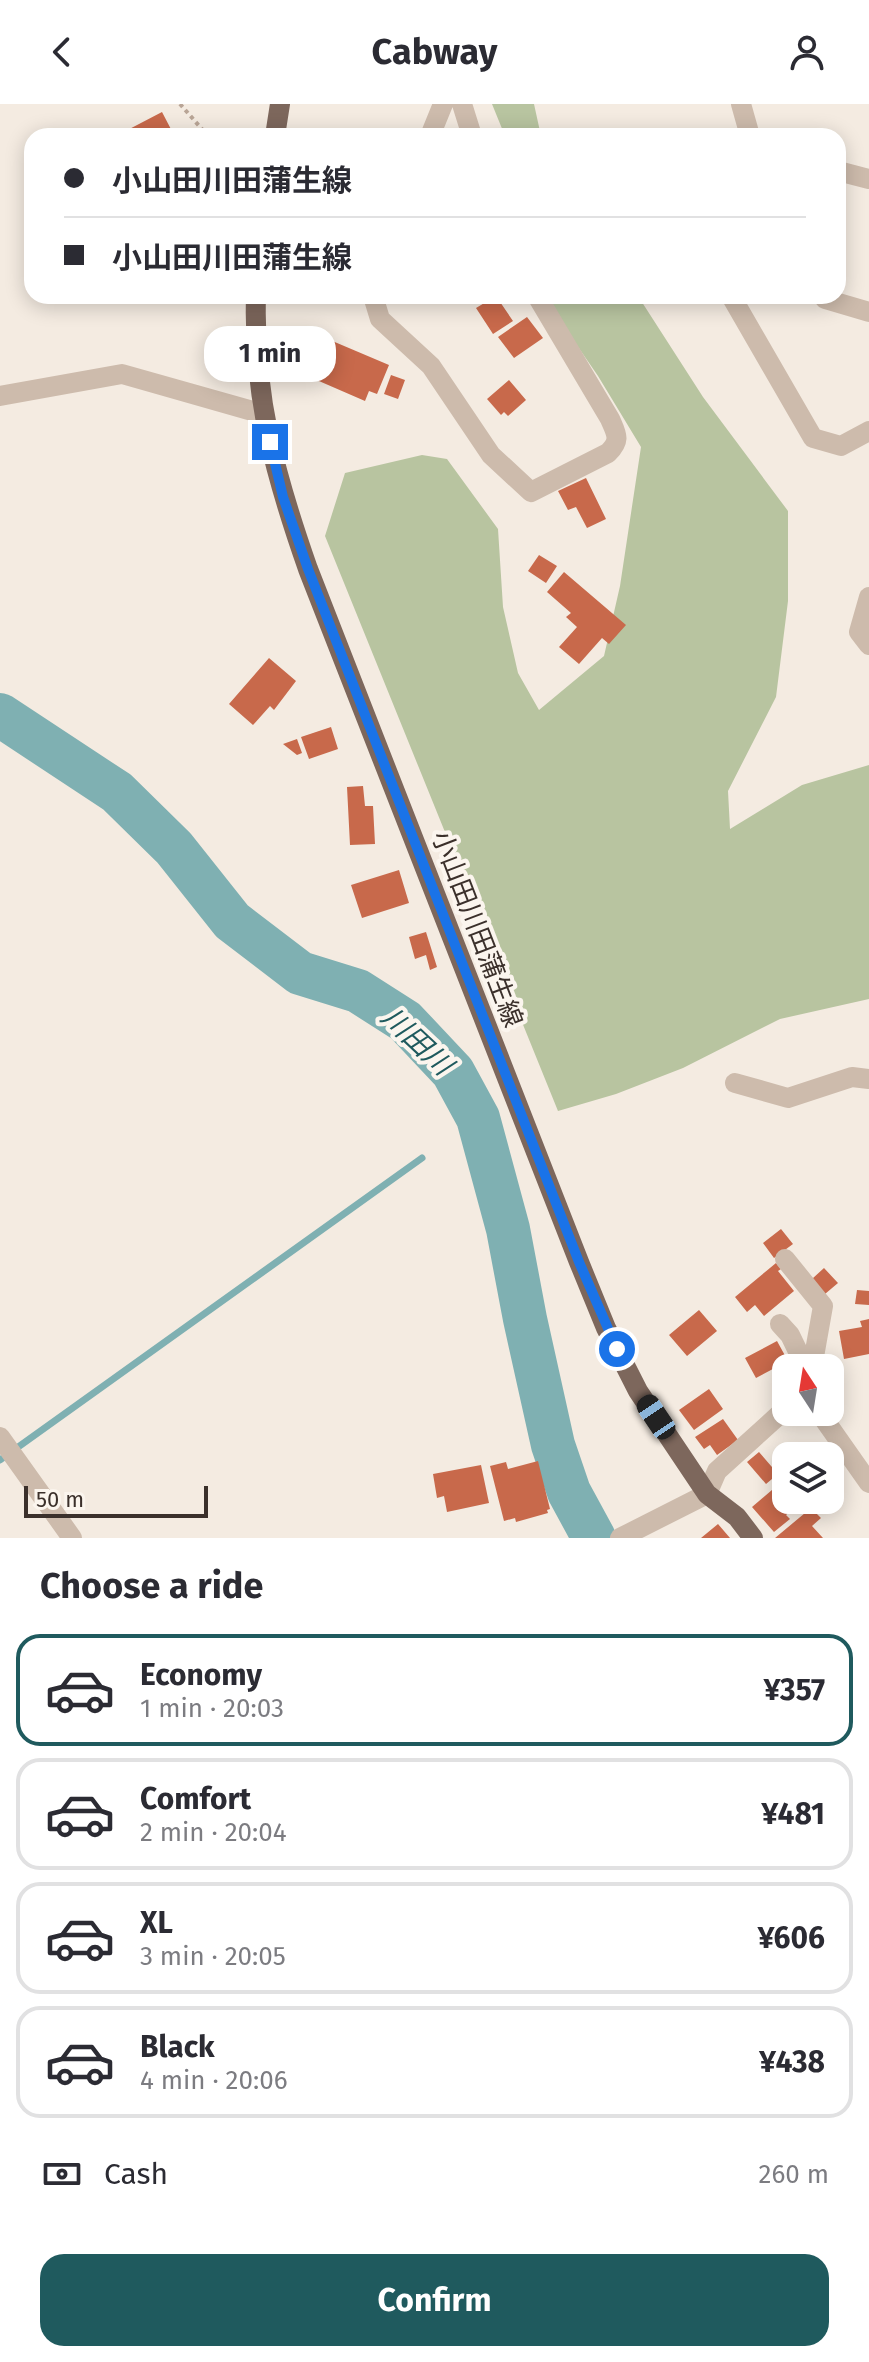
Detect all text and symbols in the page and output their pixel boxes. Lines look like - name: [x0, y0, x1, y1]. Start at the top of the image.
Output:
- icon: back: [40, 30, 84, 74]
- text: Cabway: [372, 30, 497, 74]
- icon: person: [785, 30, 829, 74]
- text: 小山田川田蒲生線: [112, 163, 352, 199]
- text: 小山田川田蒲生線: [112, 240, 352, 276]
- callout: 1 min: [204, 326, 336, 382]
- text: 1 min: [239, 338, 301, 369]
- route end: [252, 424, 288, 460]
- street label: 小山田川田蒲生線: [425, 826, 529, 1032]
- water label: 川田川: [375, 1000, 461, 1084]
- route start: [599, 1331, 635, 1367]
- north arrow: [772, 1354, 844, 1426]
- map controls: [772, 1354, 844, 1514]
- car: [633, 1390, 679, 1444]
- button: layers: [772, 1442, 844, 1514]
- scale bar: [24, 1482, 208, 1518]
- text: 50 m: [36, 1486, 84, 1513]
- text: Choose a ride: [40, 1564, 263, 1608]
- icon: car: [44, 1654, 116, 1726]
- text: Economy: [140, 1657, 262, 1693]
- text: ¥357: [764, 1672, 825, 1708]
- text: 1 min · 20:03: [140, 1693, 284, 1724]
- icon: car: [44, 1778, 116, 1850]
- text: Comfort: [140, 1781, 251, 1817]
- text: ¥481: [761, 1796, 825, 1832]
- text: 2 min · 20:04: [140, 1817, 287, 1848]
- icon: car: [44, 1902, 116, 1974]
- text: XL: [140, 1905, 173, 1941]
- text: ¥606: [757, 1920, 825, 1956]
- text: 3 min · 20:05: [140, 1941, 286, 1972]
- icon: car: [44, 2026, 116, 2098]
- text: Black: [140, 2029, 215, 2065]
- text: ¥438: [759, 2044, 825, 2080]
- text: 4 min · 20:06: [140, 2065, 288, 2096]
- icon: cash: [40, 2152, 84, 2196]
- text: Cash: [104, 2156, 168, 2192]
- text: 260 m: [759, 2159, 829, 2190]
- button: Confirm: [40, 2254, 829, 2346]

